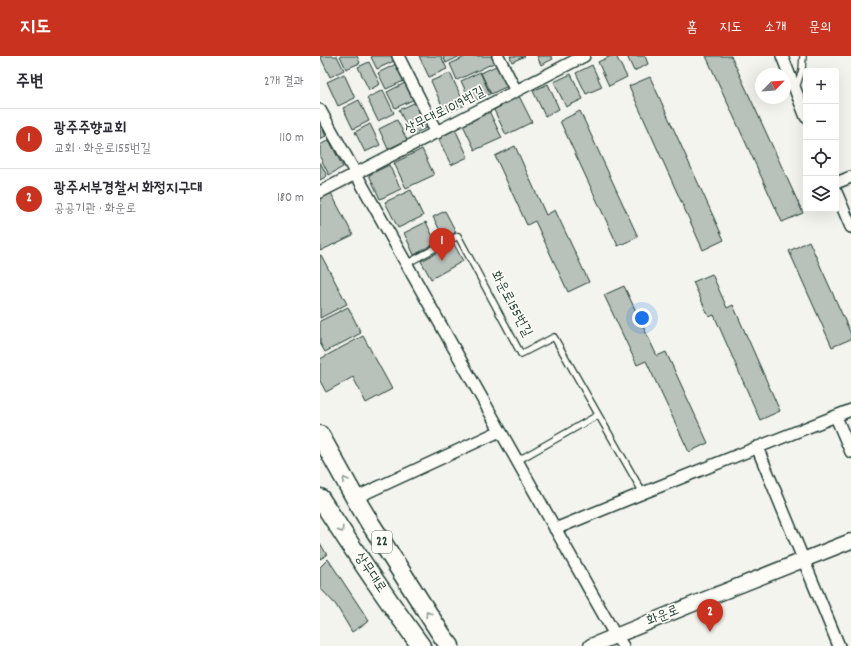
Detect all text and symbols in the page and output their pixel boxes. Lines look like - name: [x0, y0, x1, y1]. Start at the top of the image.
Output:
- text: 지도: [20, 15, 51, 42]
- text: 홈: [686, 18, 697, 38]
- text: 지도: [719, 18, 742, 38]
- text: 소개: [764, 18, 786, 38]
- text: 문의: [808, 18, 831, 38]
- north arrow: [755, 68, 791, 104]
- map controls: [803, 68, 839, 212]
- button: +: [803, 68, 839, 104]
- text: 주변: [16, 71, 43, 95]
- text: 2개 결과: [264, 73, 304, 92]
- street label: 상무대로1019번길: [401, 82, 489, 140]
- button: −: [803, 104, 839, 140]
- text: 광주주향교회: [54, 118, 126, 140]
- text: 1: [28, 129, 30, 148]
- text: 110 m: [279, 129, 304, 148]
- text: 교회 · 화운로155번길: [54, 140, 151, 159]
- button: locate: [803, 140, 839, 176]
- button: layers: [803, 176, 839, 212]
- text: 광주서부경찰서 화정지구대: [54, 178, 202, 200]
- text: 2: [26, 189, 32, 208]
- text: 180 m: [277, 189, 304, 208]
- text: 공공기관 · 화운로: [54, 200, 136, 219]
- pin: 1: [429, 228, 455, 261]
- street label: 화운로155번길: [485, 267, 537, 341]
- your location: [632, 308, 652, 328]
- one-way arrow: [342, 476, 349, 484]
- one-way arrow: [336, 526, 343, 533]
- road number: 22: [372, 531, 392, 553]
- street label: 상무대로: [349, 549, 391, 597]
- pin: 2: [697, 599, 723, 632]
- street label: 화운로: [644, 600, 682, 632]
- one-way arrow: [425, 611, 433, 618]

